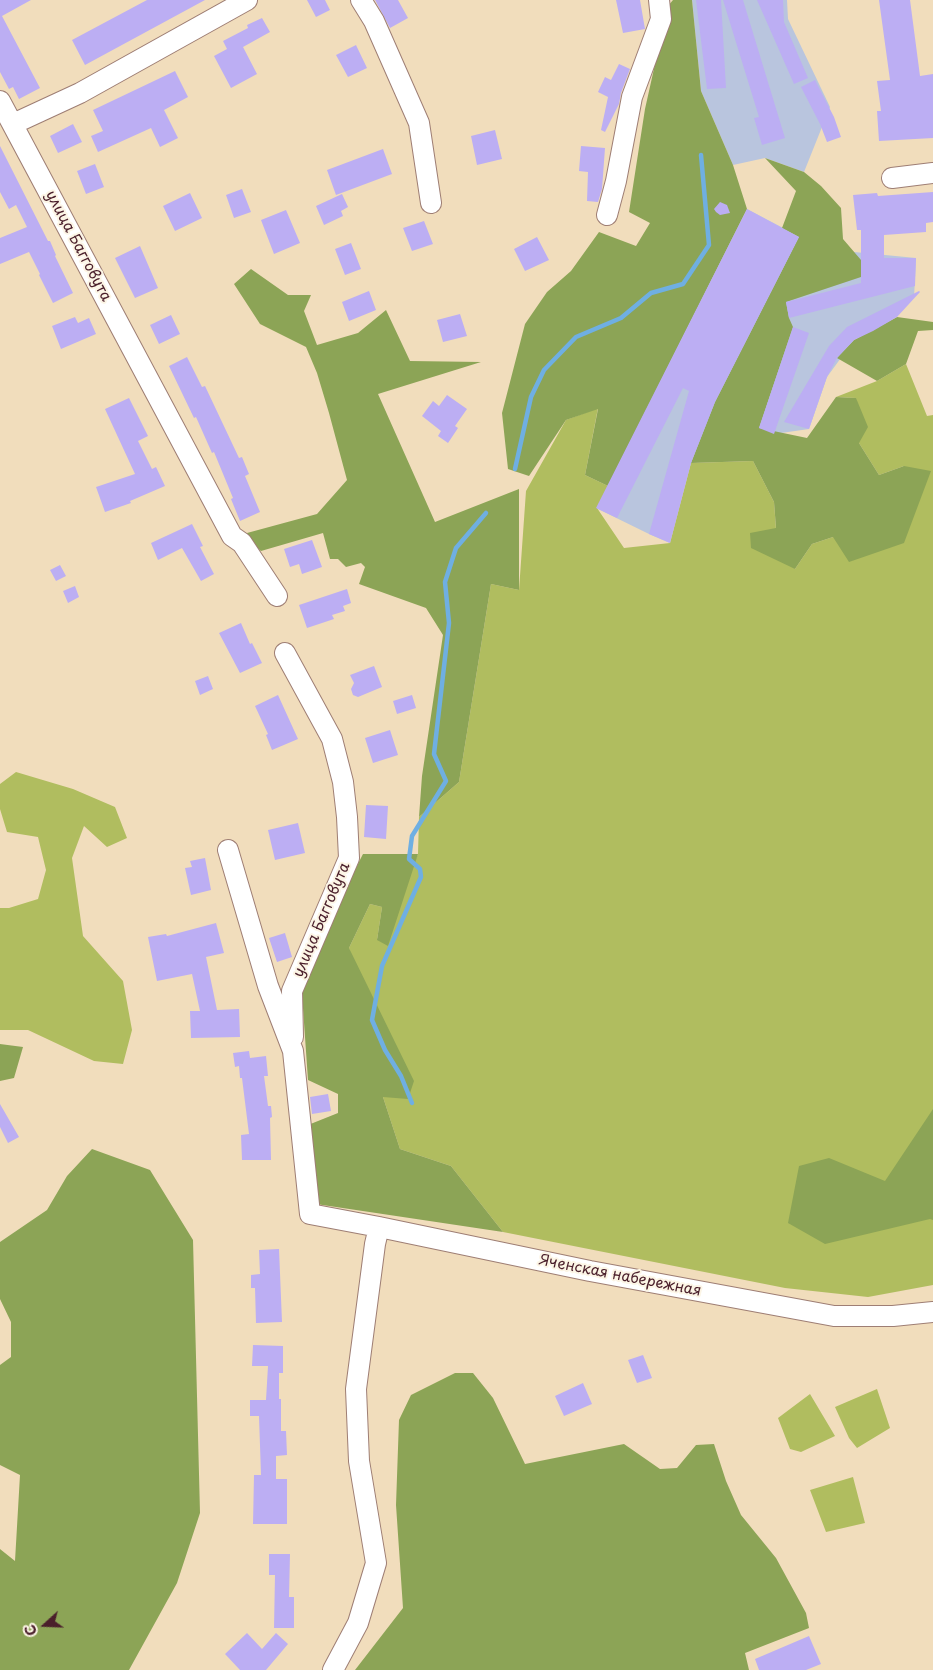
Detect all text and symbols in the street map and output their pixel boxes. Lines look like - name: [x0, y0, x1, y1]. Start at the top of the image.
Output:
- street label: улица Багговута: [41, 187, 115, 305]
- street label: улица Багговута: [290, 860, 354, 980]
- street label: Яченская набережная: [537, 1251, 703, 1301]
- north arrow: [20, 1600, 70, 1650]
- text: С: [19, 1622, 42, 1639]

